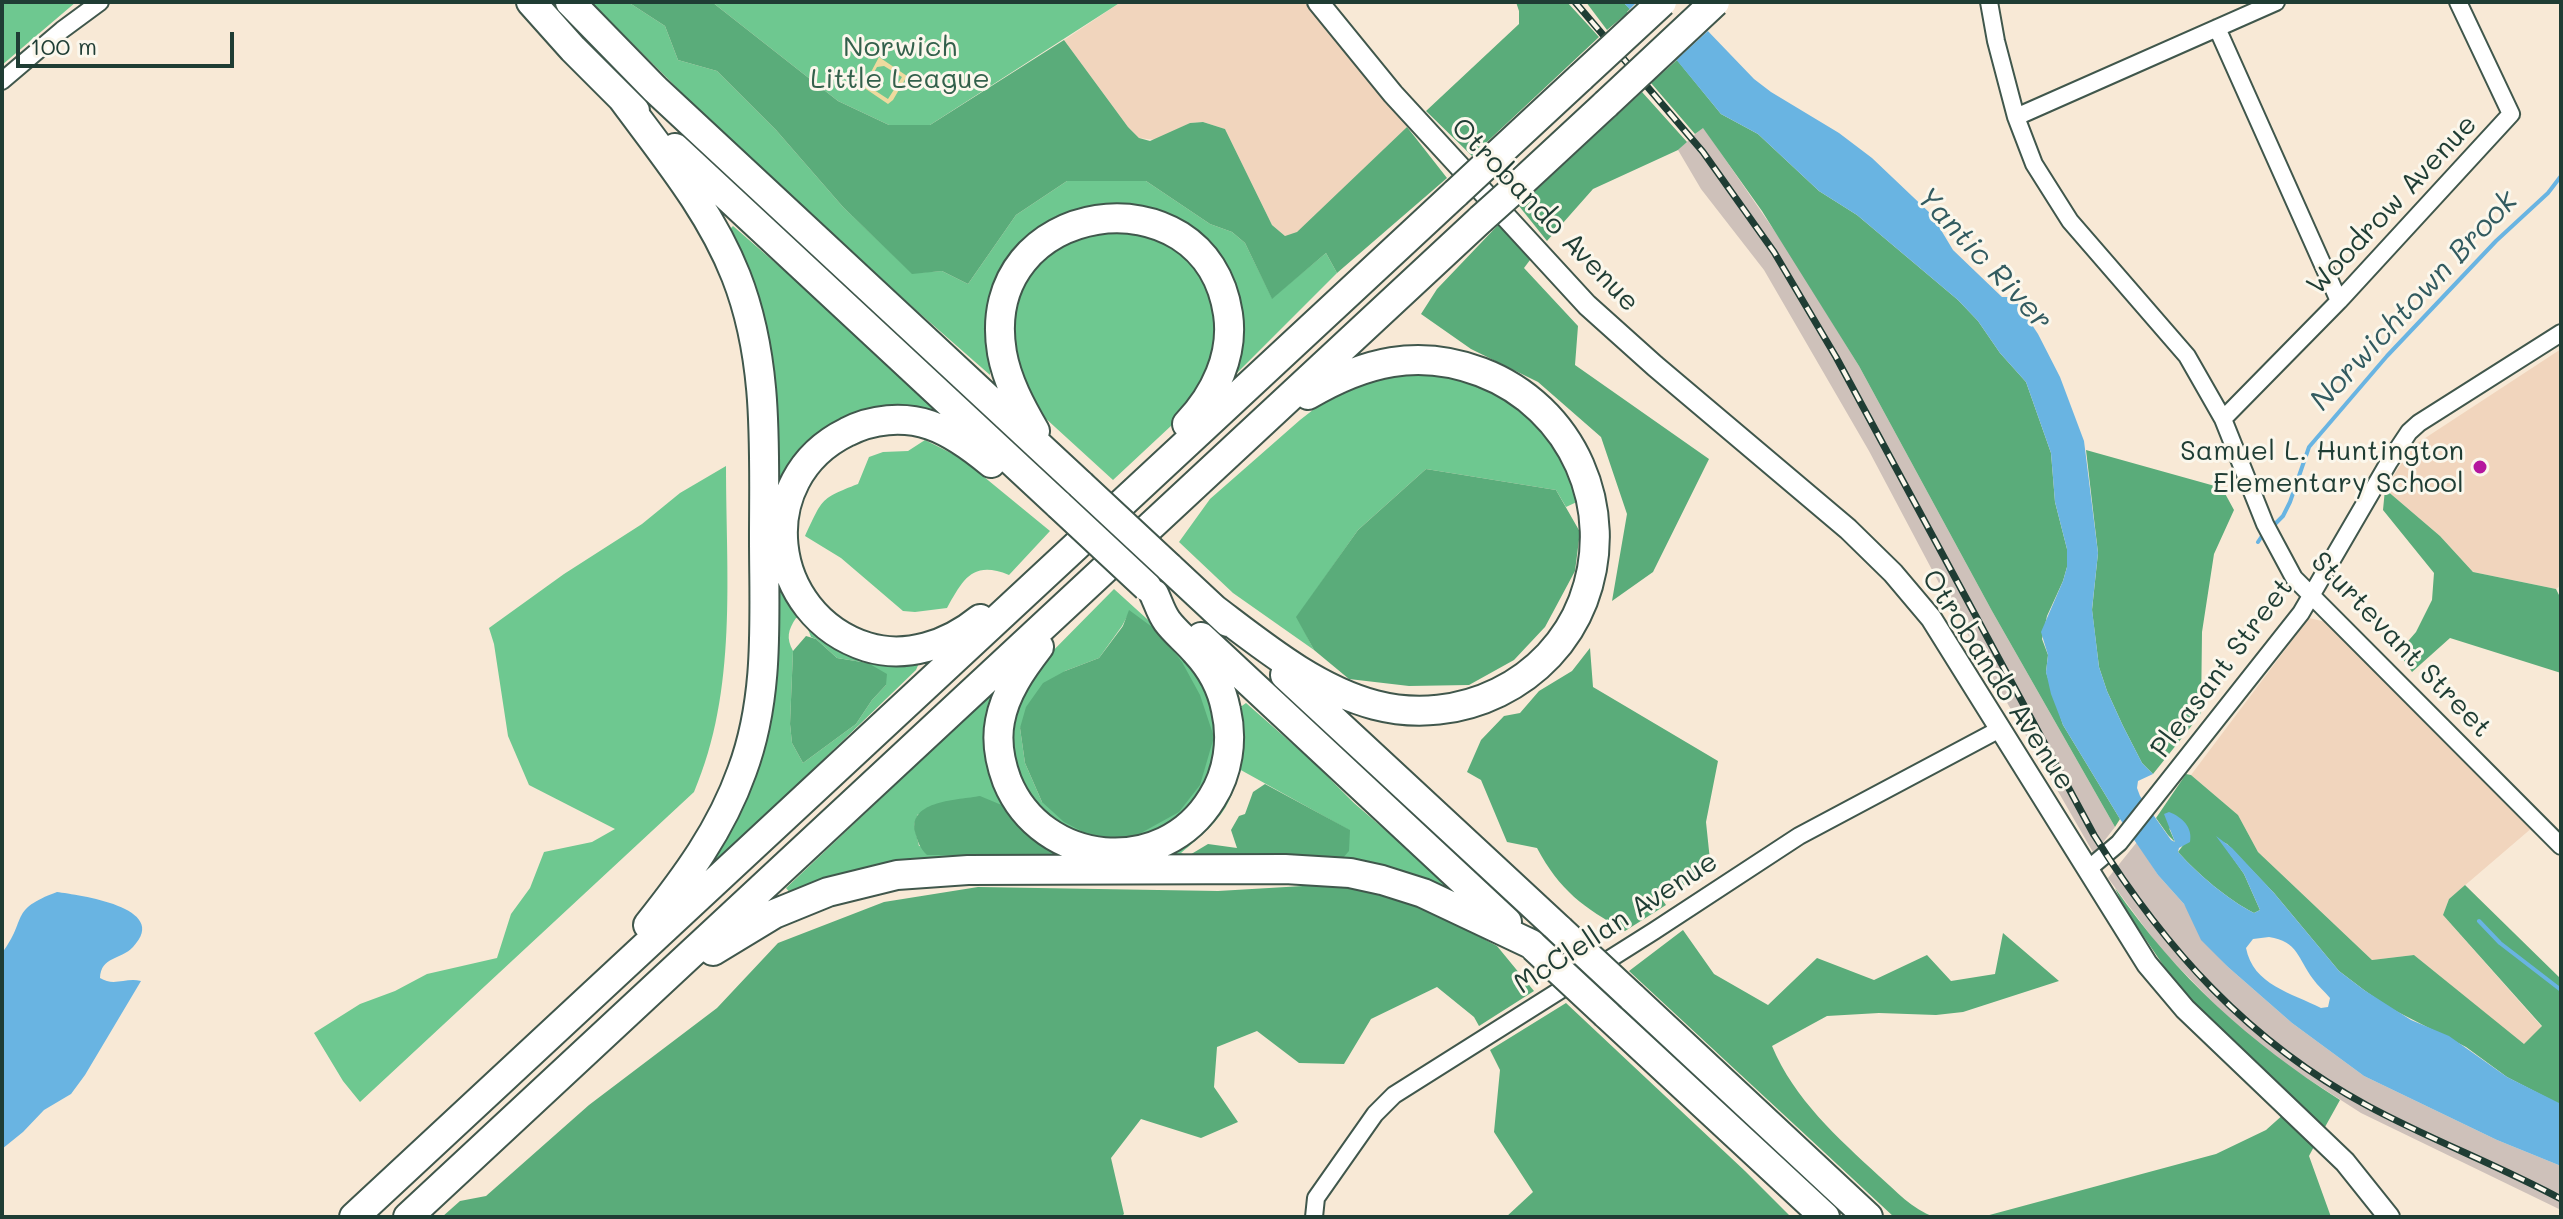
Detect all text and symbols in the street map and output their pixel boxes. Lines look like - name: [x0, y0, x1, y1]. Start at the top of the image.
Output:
- scale bar: [20, 16, 238, 66]
- text: 100 m: [30, 30, 97, 61]
- park label: Norwich Little League: [810, 30, 990, 96]
- street label: Woodrow Avenue: [2300, 108, 2484, 302]
- street label: Otrobando Avenue: [1444, 111, 1646, 319]
- water label: Yantic River: [1909, 180, 2059, 338]
- water label: Norwichtown Brook: [2303, 184, 2525, 418]
- place label: Samuel L. Huntington Elementary School: [2180, 434, 2464, 500]
- marker: Samuel L. Huntington Elementary School: [2471, 458, 2489, 476]
- street label: Sturtevant Street: [2304, 545, 2498, 745]
- street label: Otrobando Avenue: [1914, 563, 2082, 797]
- street label: Pleasant Street: [2144, 572, 2300, 764]
- street label: McClellan Avenue: [1508, 845, 1724, 1001]

